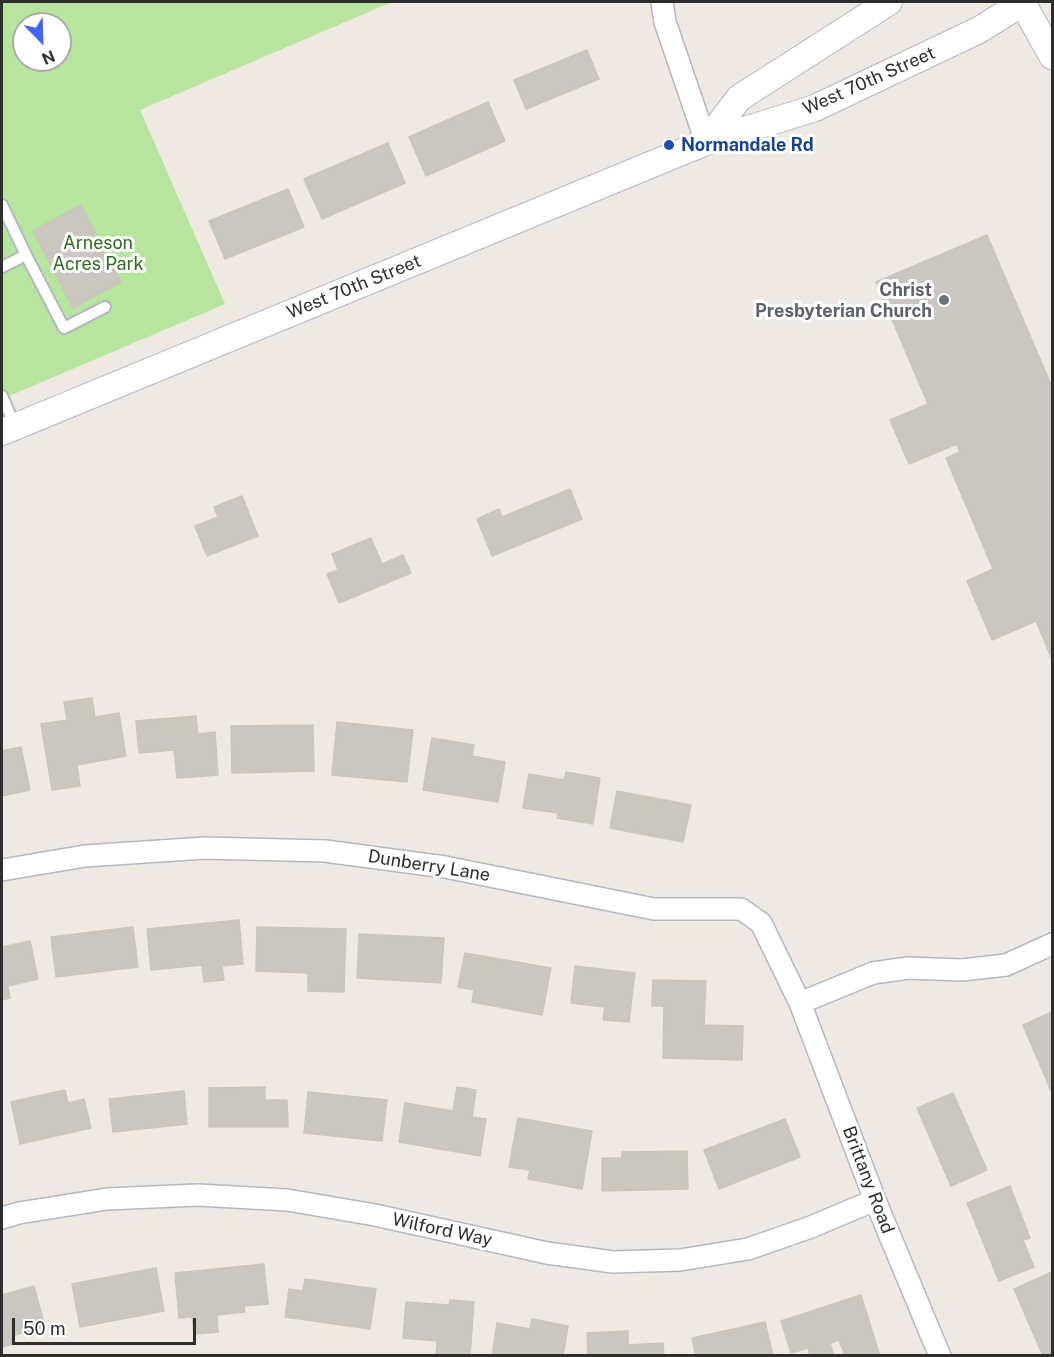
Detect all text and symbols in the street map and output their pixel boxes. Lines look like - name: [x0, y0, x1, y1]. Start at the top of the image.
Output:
- north arrow: [12, 12, 72, 72]
- street label: West 70th Street: [799, 42, 939, 120]
- text: N: [39, 46, 58, 68]
- place label: Normandale Rd: [681, 134, 814, 156]
- marker: Normandale Rd: [662, 138, 676, 152]
- park label: Arneson Acres Park: [52, 232, 144, 274]
- street label: West 70th Street: [284, 250, 424, 324]
- place label: Christ Presbyterian Church: [755, 279, 932, 322]
- marker: Christ Presbyterian Church: [937, 293, 951, 307]
- street label: Dunberry Lane: [366, 846, 492, 886]
- street label: Brittany Road: [838, 1123, 898, 1237]
- street label: Wilford Way: [390, 1209, 494, 1251]
- scale bar: [15, 1306, 200, 1344]
- text: 50 m: [23, 1318, 66, 1339]

